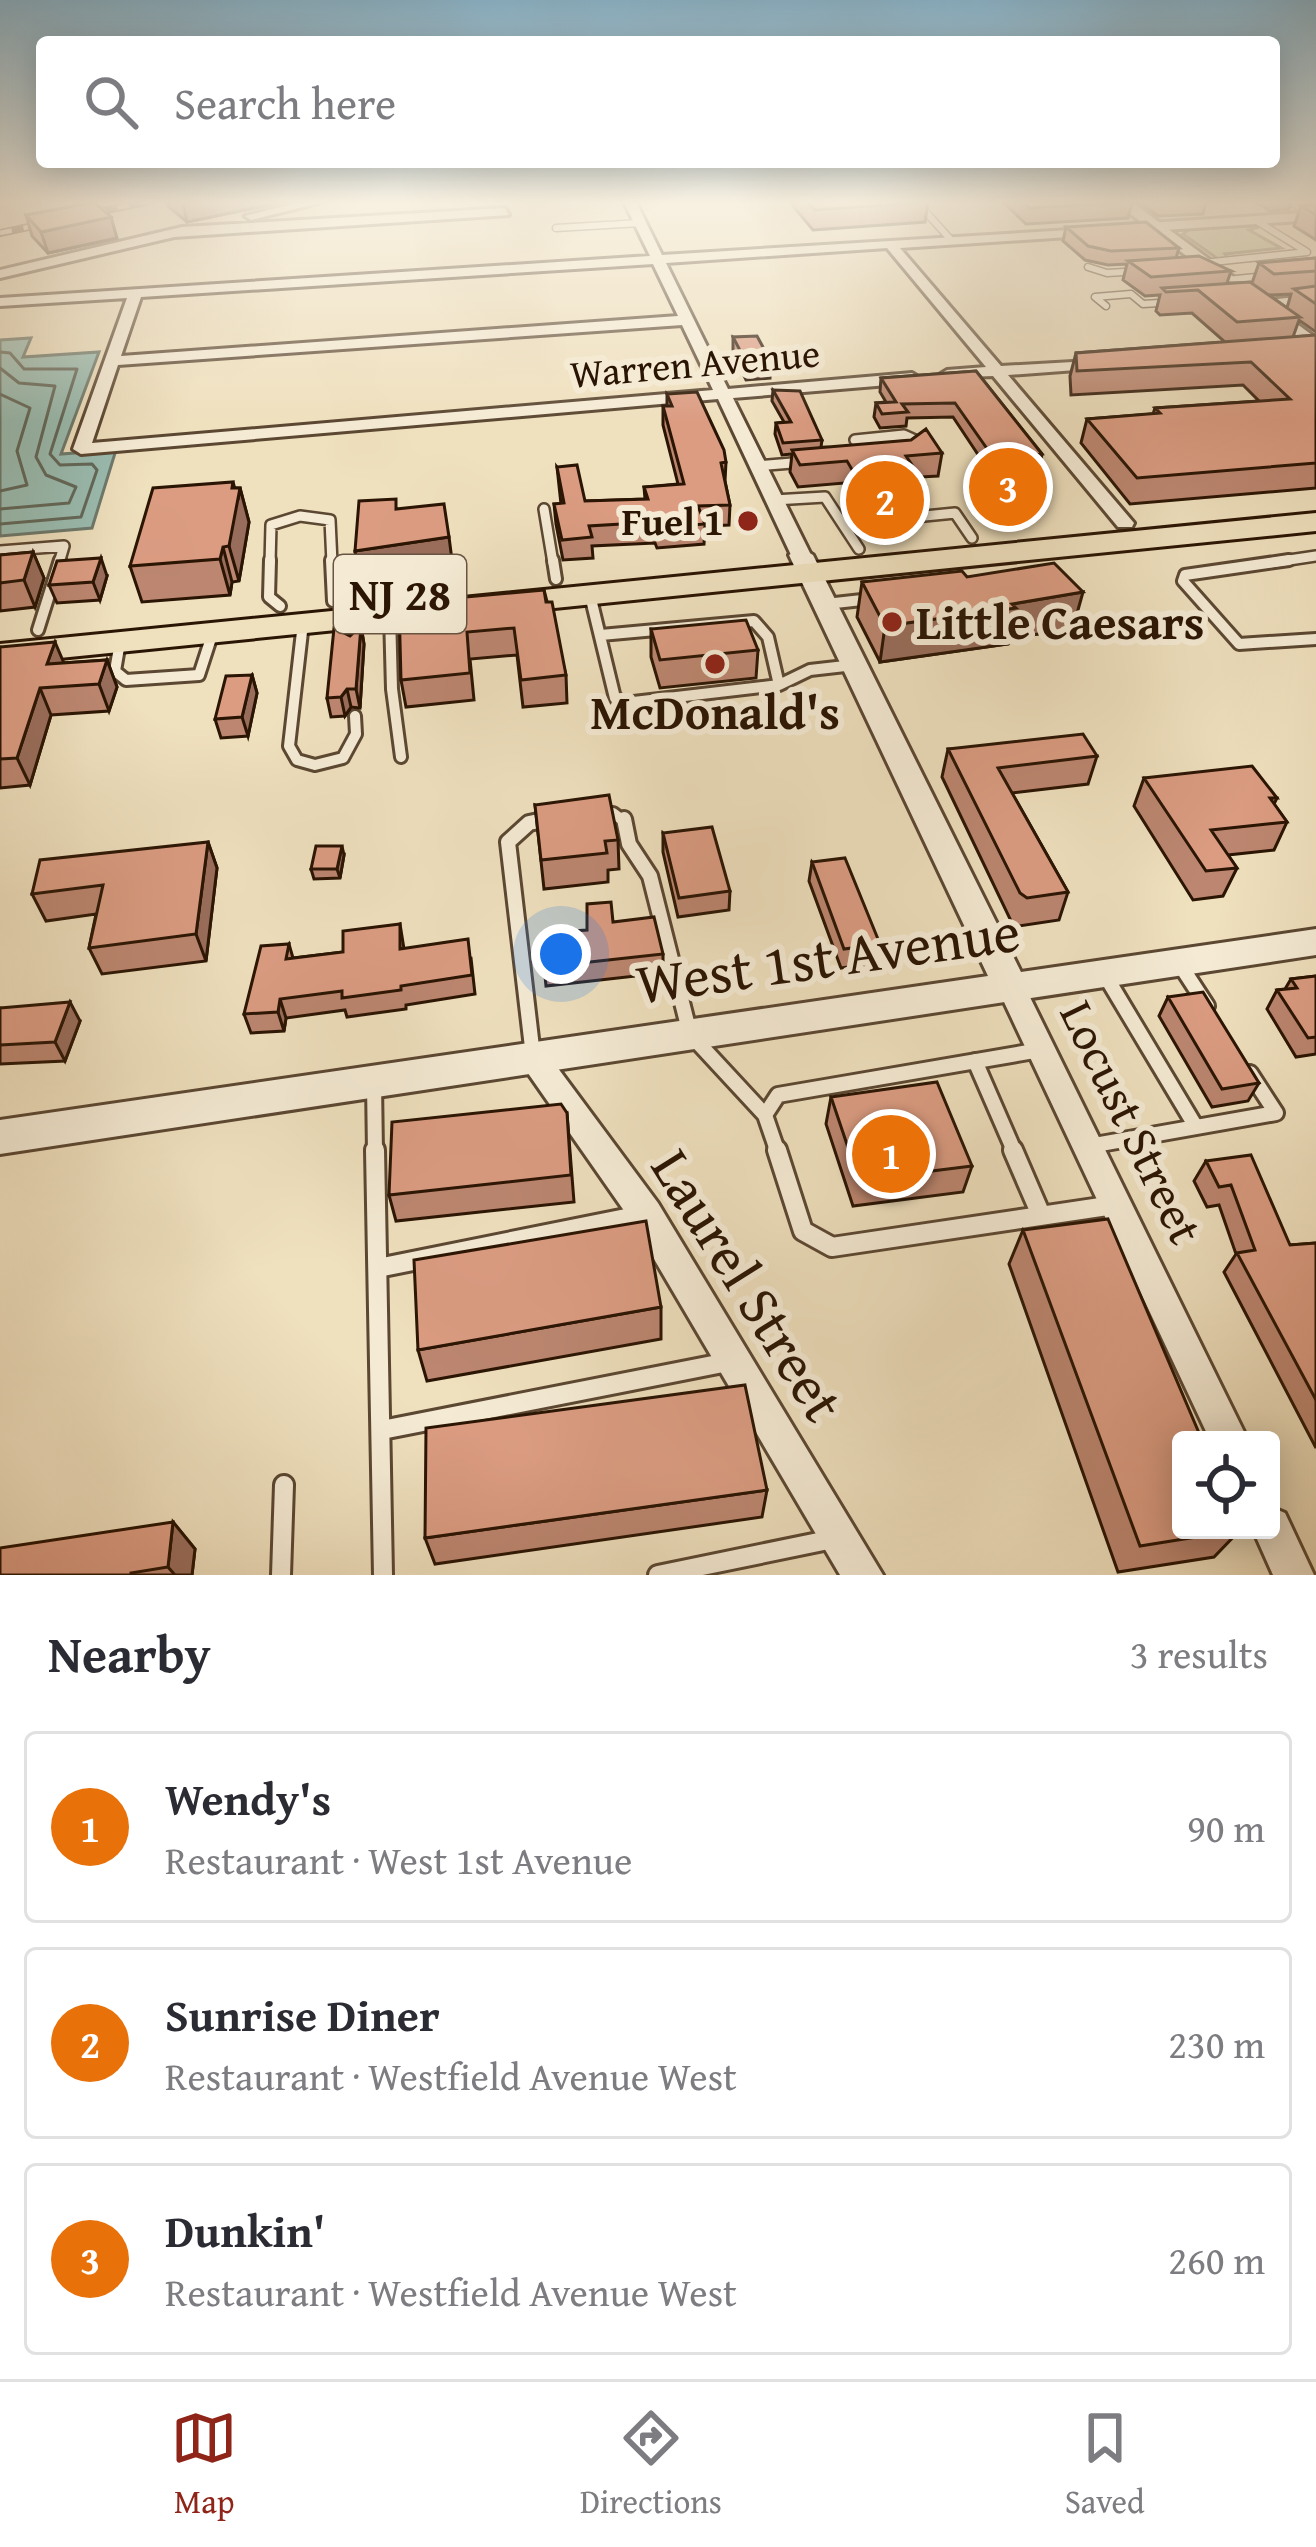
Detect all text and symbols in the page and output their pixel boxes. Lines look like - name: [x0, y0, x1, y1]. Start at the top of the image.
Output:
- search box: [36, 36, 1280, 168]
- icon: search: [78, 69, 144, 135]
- text: Search here: [174, 70, 396, 135]
- street label: Warren Avenue: [568, 323, 822, 402]
- pin: 3: [969, 442, 1047, 532]
- pin: 2: [846, 455, 924, 545]
- place label: Fuel 1: [621, 492, 724, 549]
- marker: Fuel 1: [735, 508, 761, 534]
- road number: NJ 28: [334, 555, 466, 633]
- place label: Little Caesars: [916, 586, 1204, 657]
- marker: Little Caesars: [879, 609, 905, 635]
- marker: McDonald's: [702, 651, 728, 677]
- place label: McDonald's: [590, 676, 840, 747]
- street label: West 1st Avenue: [631, 888, 1025, 1024]
- your location: [531, 924, 591, 984]
- street label: Locust Street: [1043, 988, 1222, 1256]
- pin: 1: [852, 1109, 930, 1199]
- street label: Laurel Street: [632, 1132, 866, 1437]
- map controls: [1172, 1431, 1280, 1539]
- button: locate: [1172, 1431, 1280, 1539]
- text: Nearby: [48, 1616, 211, 1691]
- text: 3 results: [1130, 1625, 1268, 1682]
- text: Wendy's: [165, 1766, 331, 1831]
- text: 1: [80, 1799, 100, 1856]
- text: 90 m: [1187, 1799, 1265, 1856]
- text: Restaurant · West 1st Avenue: [165, 1831, 632, 1888]
- text: Sunrise Diner: [165, 1982, 440, 2047]
- text: 2: [80, 2015, 100, 2072]
- text: 230 m: [1168, 2015, 1265, 2072]
- text: Restaurant · Westfield Avenue West: [165, 2047, 737, 2104]
- text: Dunkin': [165, 2198, 325, 2263]
- text: 3: [80, 2231, 100, 2288]
- text: 260 m: [1168, 2231, 1265, 2288]
- text: Restaurant · Westfield Avenue West: [165, 2263, 737, 2320]
- tab: Map: [171, 2405, 237, 2525]
- tab: Directions: [580, 2405, 722, 2525]
- tab: Saved: [1065, 2405, 1145, 2525]

